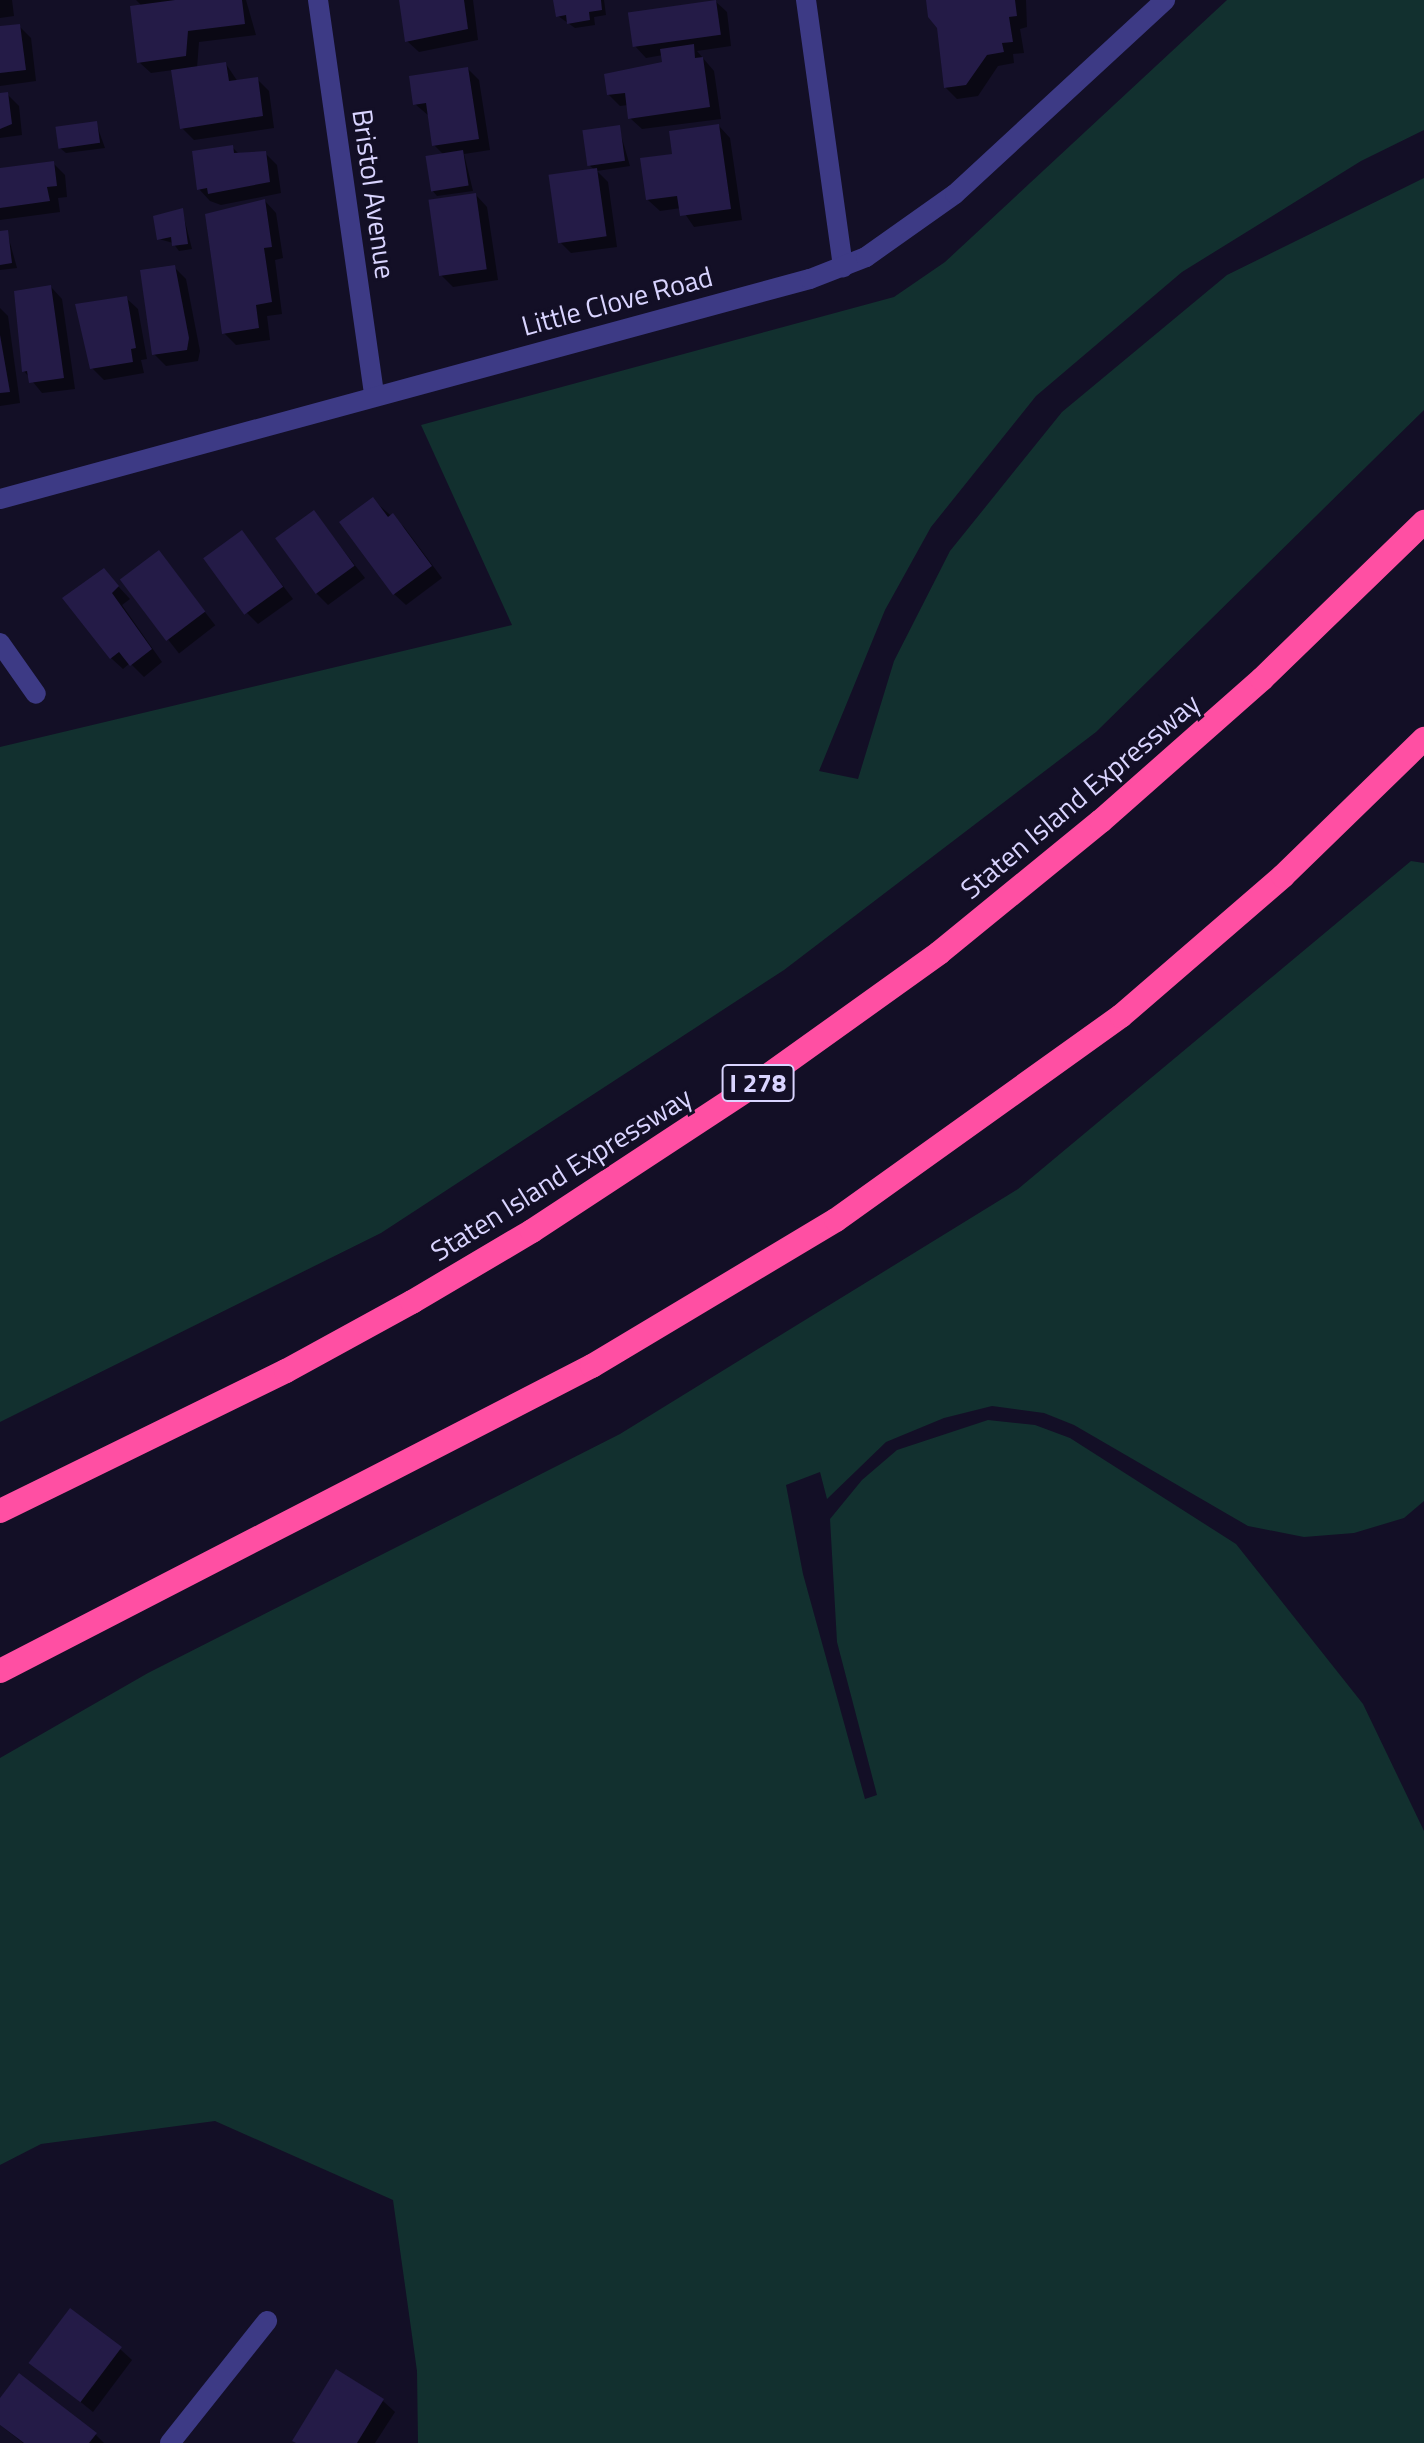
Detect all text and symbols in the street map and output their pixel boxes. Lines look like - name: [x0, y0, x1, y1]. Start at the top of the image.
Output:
- street label: Bristol Avenue: [345, 107, 403, 281]
- street label: Little Clove Road: [518, 259, 716, 343]
- street label: Staten Island Expressway: [954, 686, 1206, 906]
- road number: I 278: [720, 1061, 796, 1105]
- street label: Staten Island Expressway: [424, 1080, 698, 1268]

